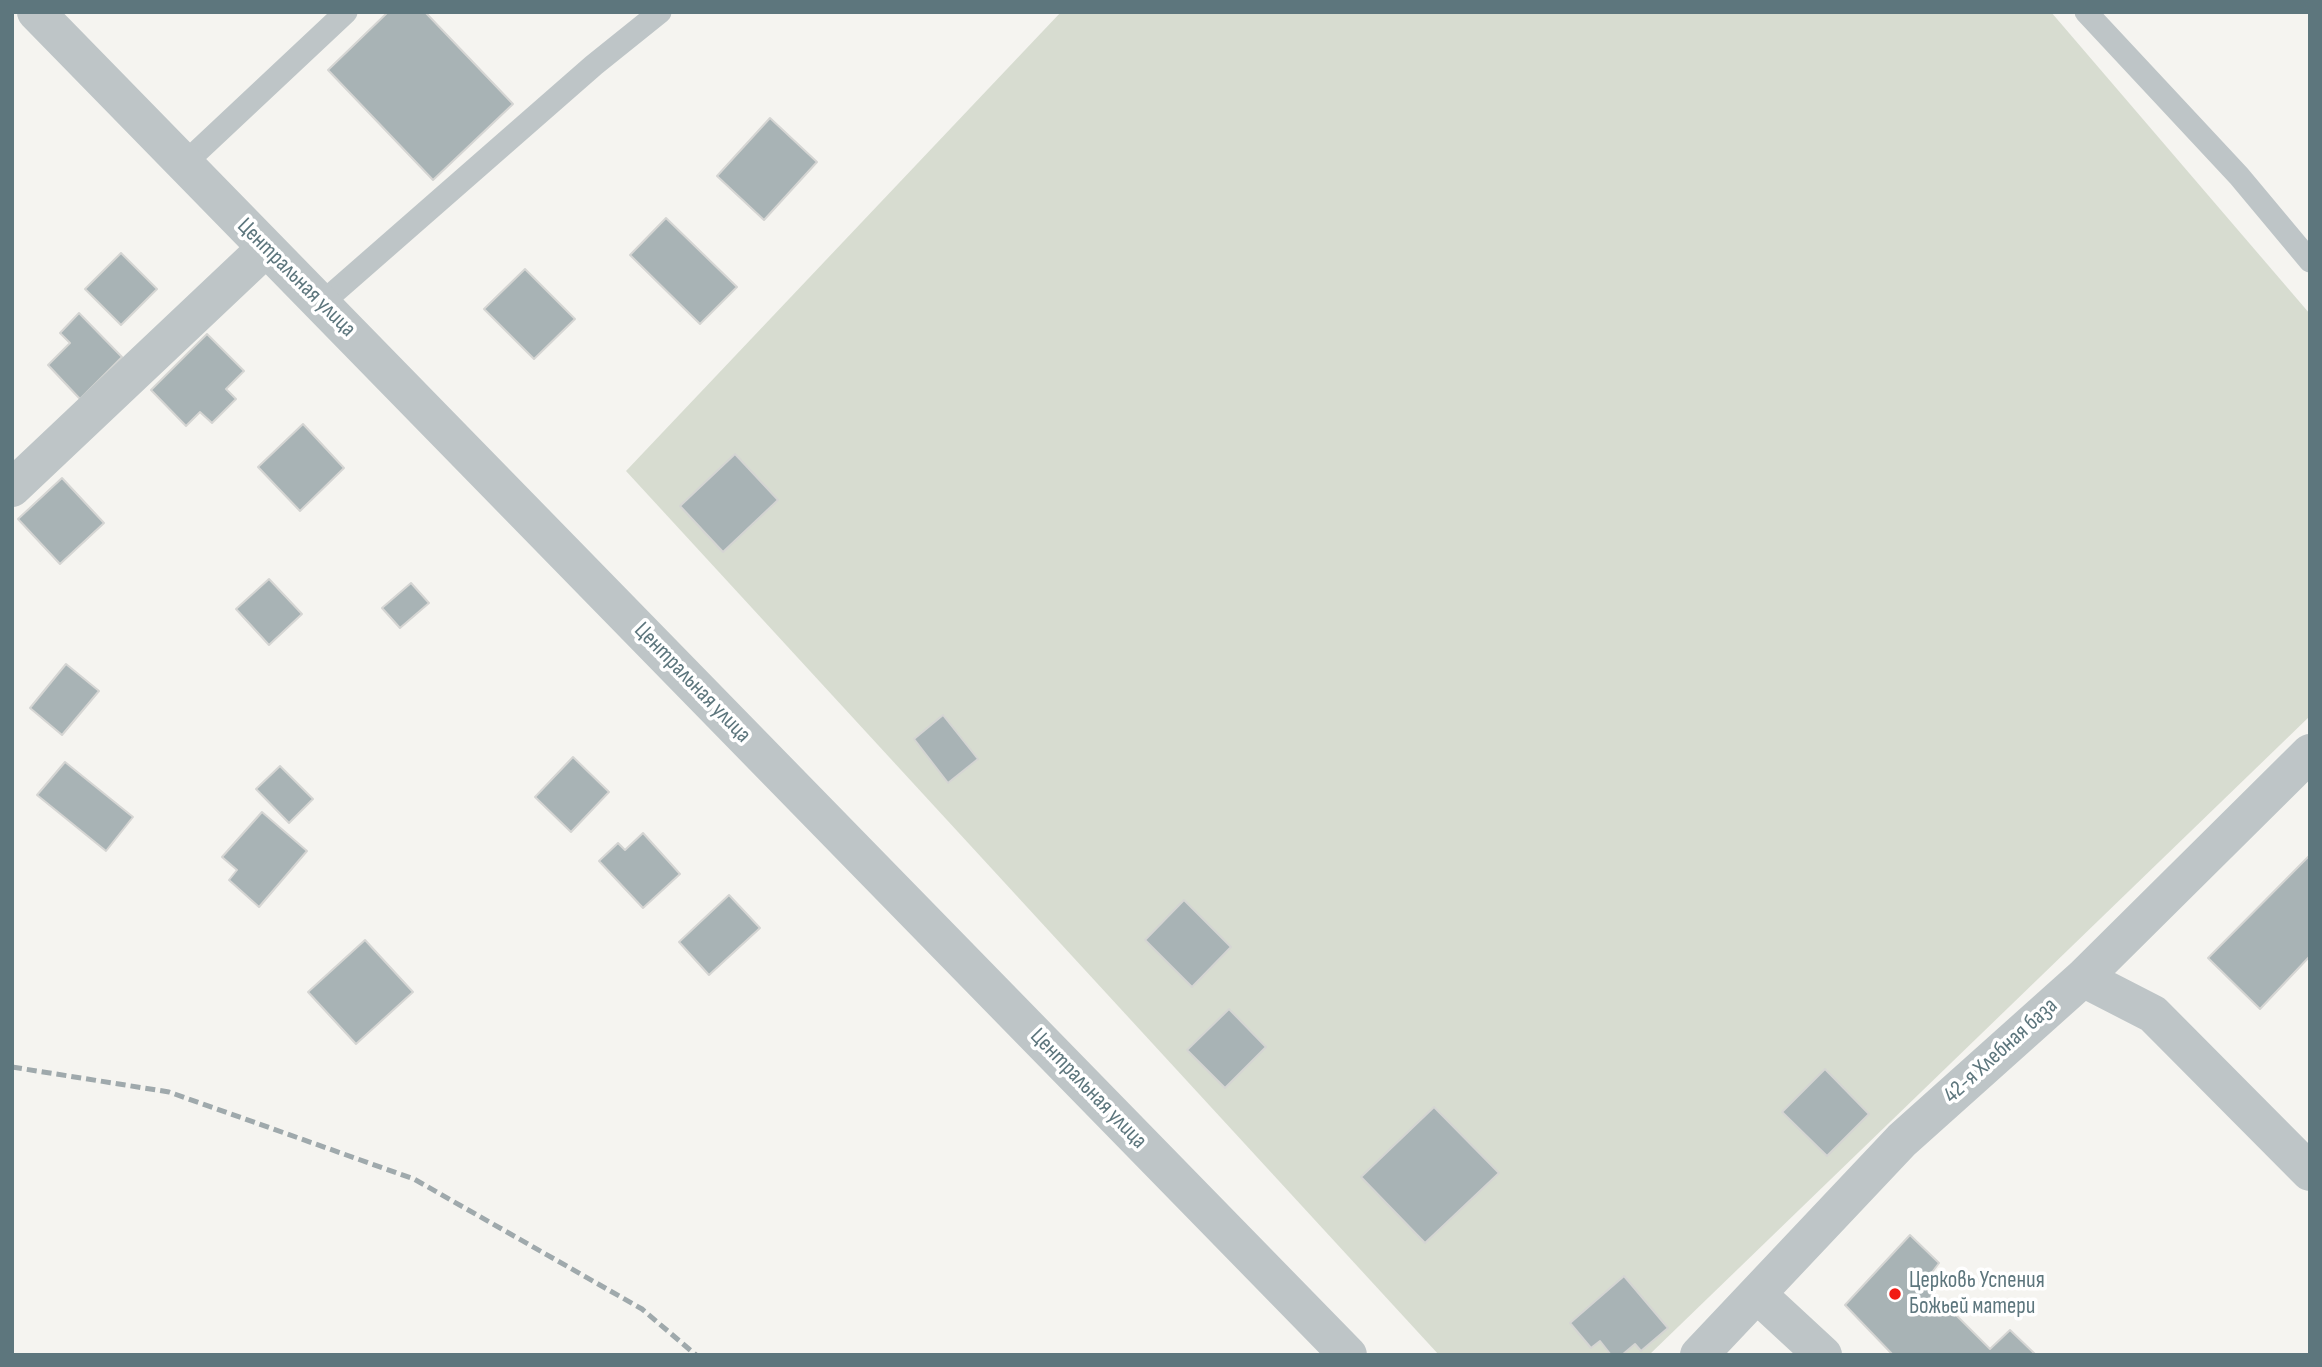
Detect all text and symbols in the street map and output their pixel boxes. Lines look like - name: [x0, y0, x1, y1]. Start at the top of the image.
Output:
- street label: Центральная улица: [231, 213, 361, 343]
- street label: Центральная улица: [628, 617, 756, 749]
- street label: 42-я Хлебная база: [1938, 993, 2064, 1109]
- street label: Центральная улица: [1024, 1023, 1152, 1155]
- place label: Церковь Успения Божьей матери: [1909, 1267, 2045, 1321]
- marker: Церковь Успения Божьей матери: [1887, 1286, 1903, 1302]

